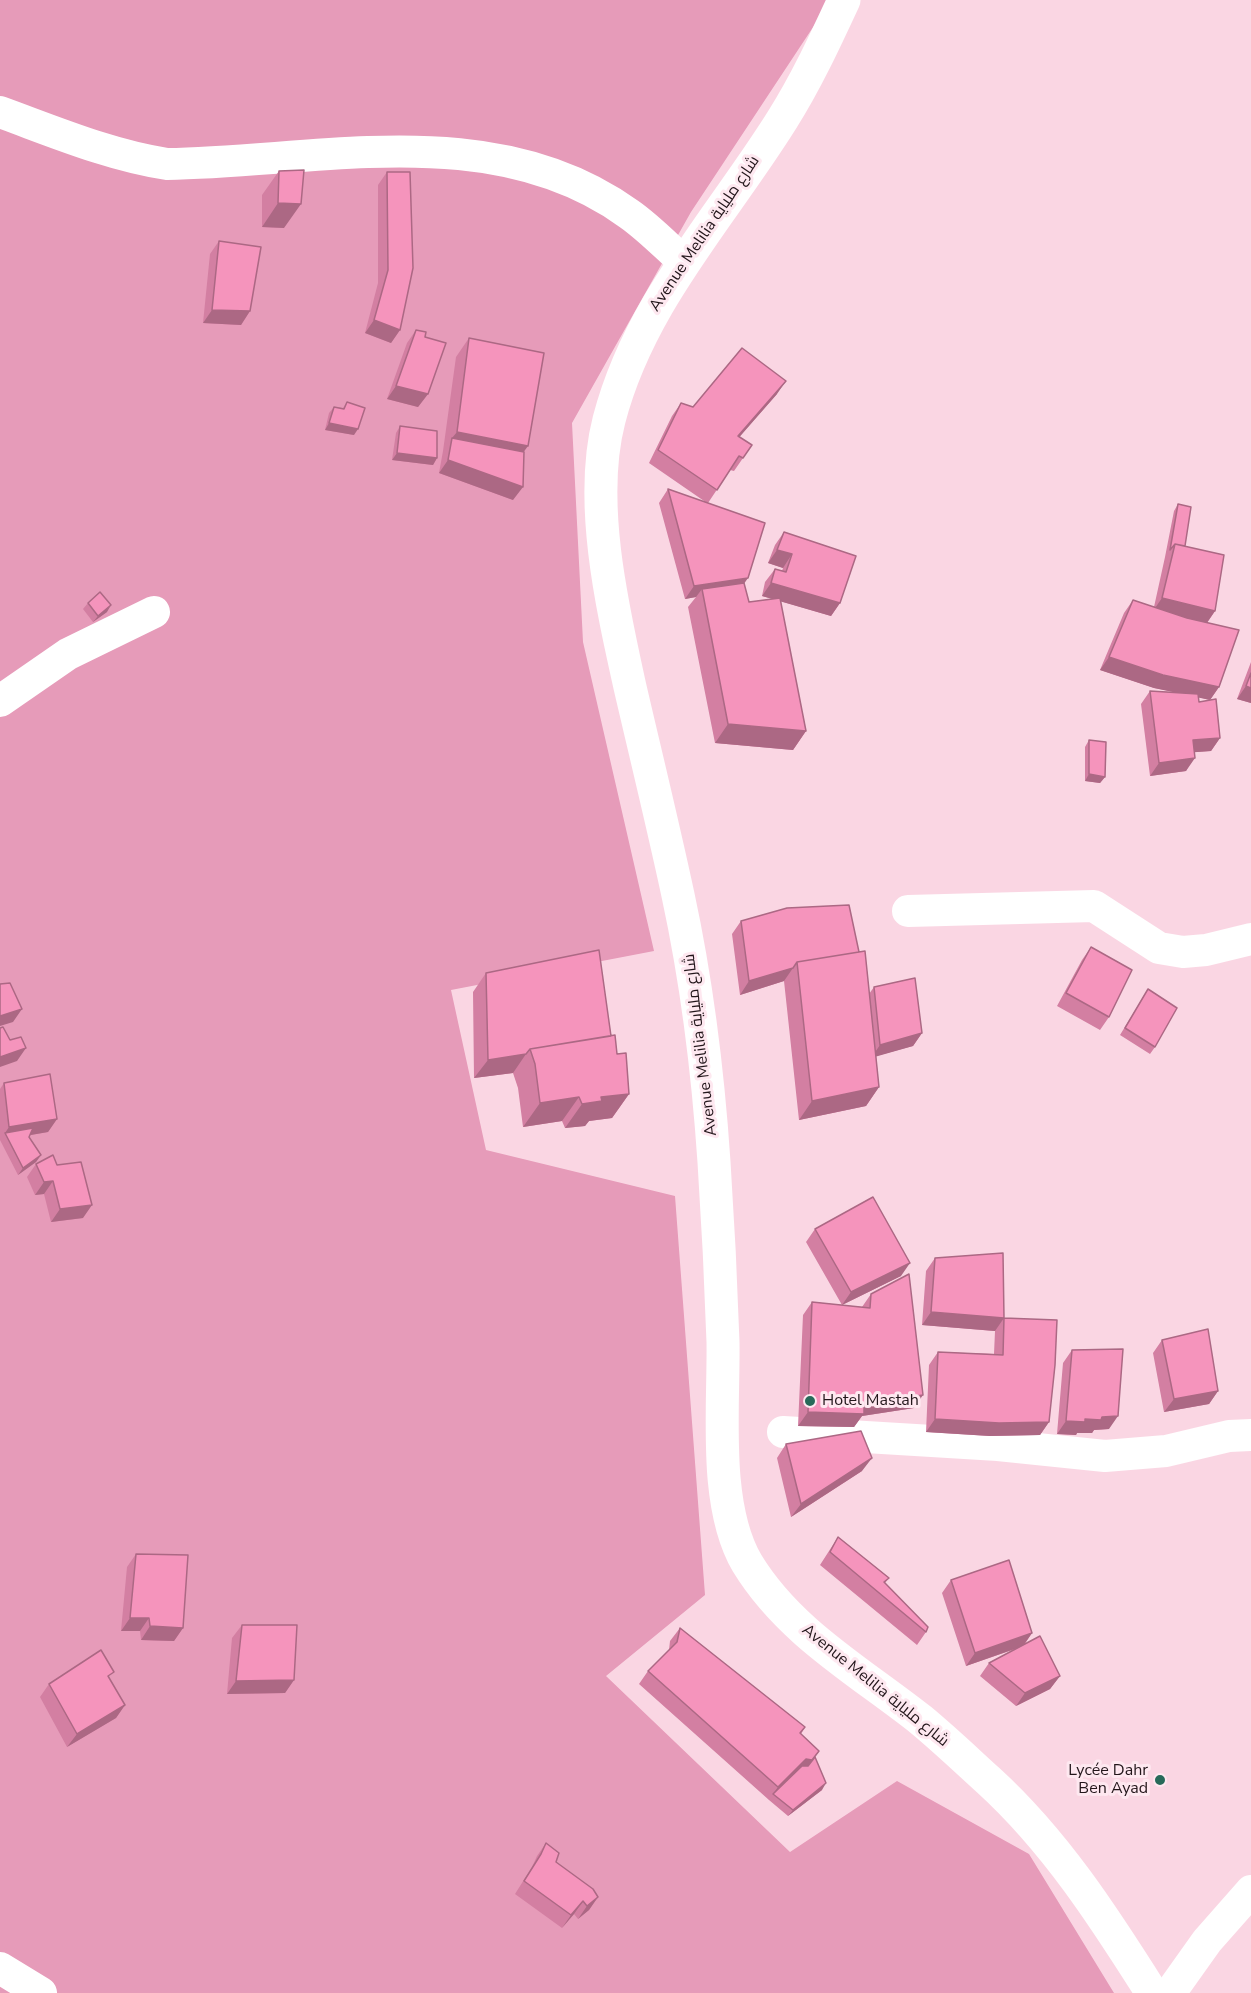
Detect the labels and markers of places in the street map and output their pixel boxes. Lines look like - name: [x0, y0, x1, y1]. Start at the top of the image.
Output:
- place label: Hotel Mastah: [822, 1391, 919, 1411]
- marker: Hotel Mastah: [803, 1394, 817, 1408]
- place label: Lycée Dahr Ben Ayad: [1068, 1761, 1148, 1799]
- marker: Lycée Dahr Ben Ayad: [1153, 1773, 1167, 1787]

